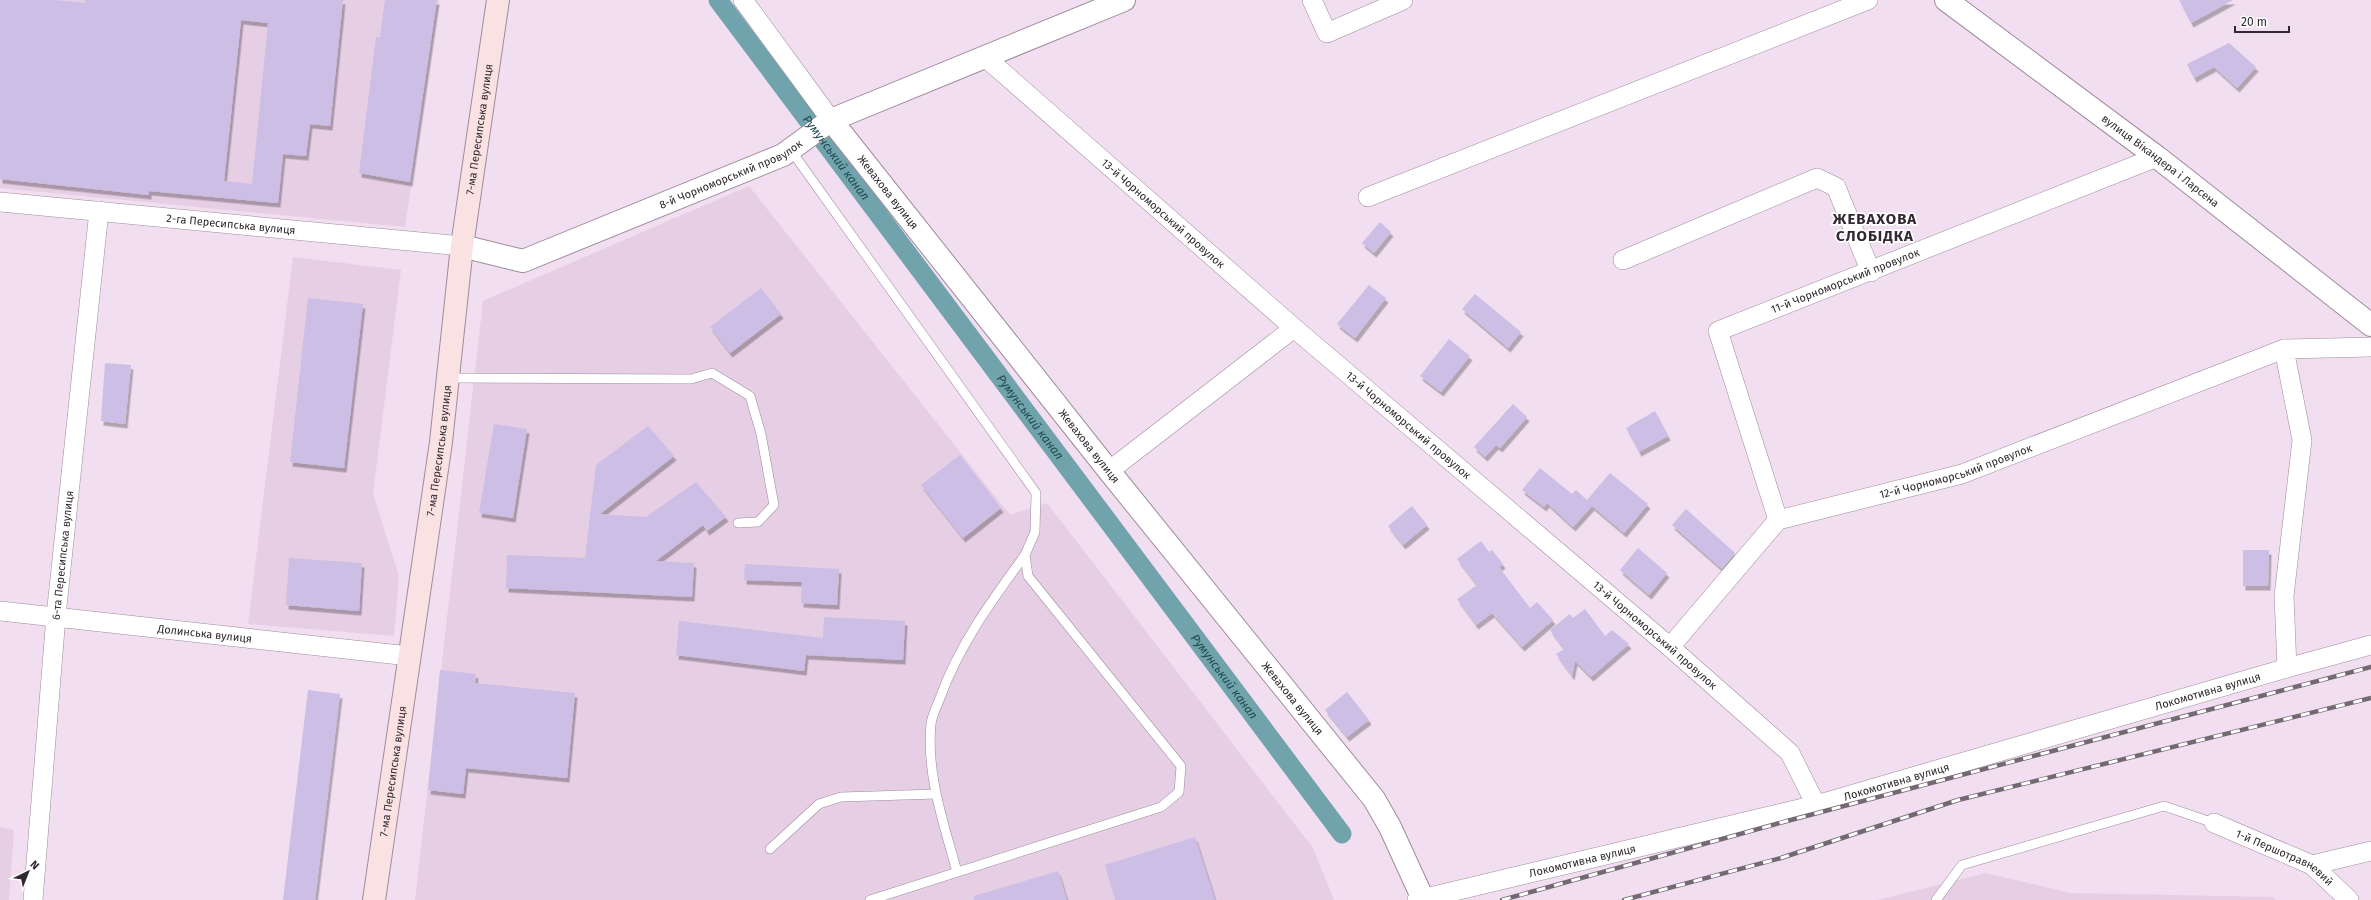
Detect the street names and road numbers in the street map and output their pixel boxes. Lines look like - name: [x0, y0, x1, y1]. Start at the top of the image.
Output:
- street label: 7-ма Пересипська вулиця: [463, 63, 495, 196]
- street label: вулиця Вікандера і Ларсена: [2099, 112, 2222, 210]
- street label: 8-й Чорноморський провулок: [657, 137, 805, 211]
- street label: Жевахова вулиця: [855, 153, 921, 232]
- street label: 13-й Чорноморський провулок: [1099, 156, 1228, 271]
- street label: 2-га Пересипська вулиця: [166, 211, 296, 237]
- street label: 11-й Чорноморський провулок: [1769, 245, 1921, 316]
- street label: 13-й Чорноморський провулок: [1343, 369, 1474, 482]
- street label: 7-ма Пересипська вулиця: [424, 384, 454, 517]
- street label: Жевахова вулиця: [1056, 407, 1123, 486]
- street label: 12-й Чорноморський провулок: [1878, 441, 2034, 501]
- street label: 6-та Пересипська вулиця: [49, 490, 76, 620]
- street label: 13-й Чорноморський провулок: [1590, 578, 1720, 692]
- street label: Долинська вулиця: [156, 622, 253, 645]
- street label: Жевахова вулиця: [1259, 659, 1326, 738]
- street label: Локомотивна вулиця: [2153, 670, 2262, 713]
- street label: 7-ма Пересипська вулиця: [377, 705, 409, 838]
- street label: Локомотивна вулиця: [1842, 760, 1951, 803]
- street label: 1-й Першотравневий: [2234, 827, 2336, 888]
- street label: Локомотивна вулиця: [1528, 842, 1637, 880]

